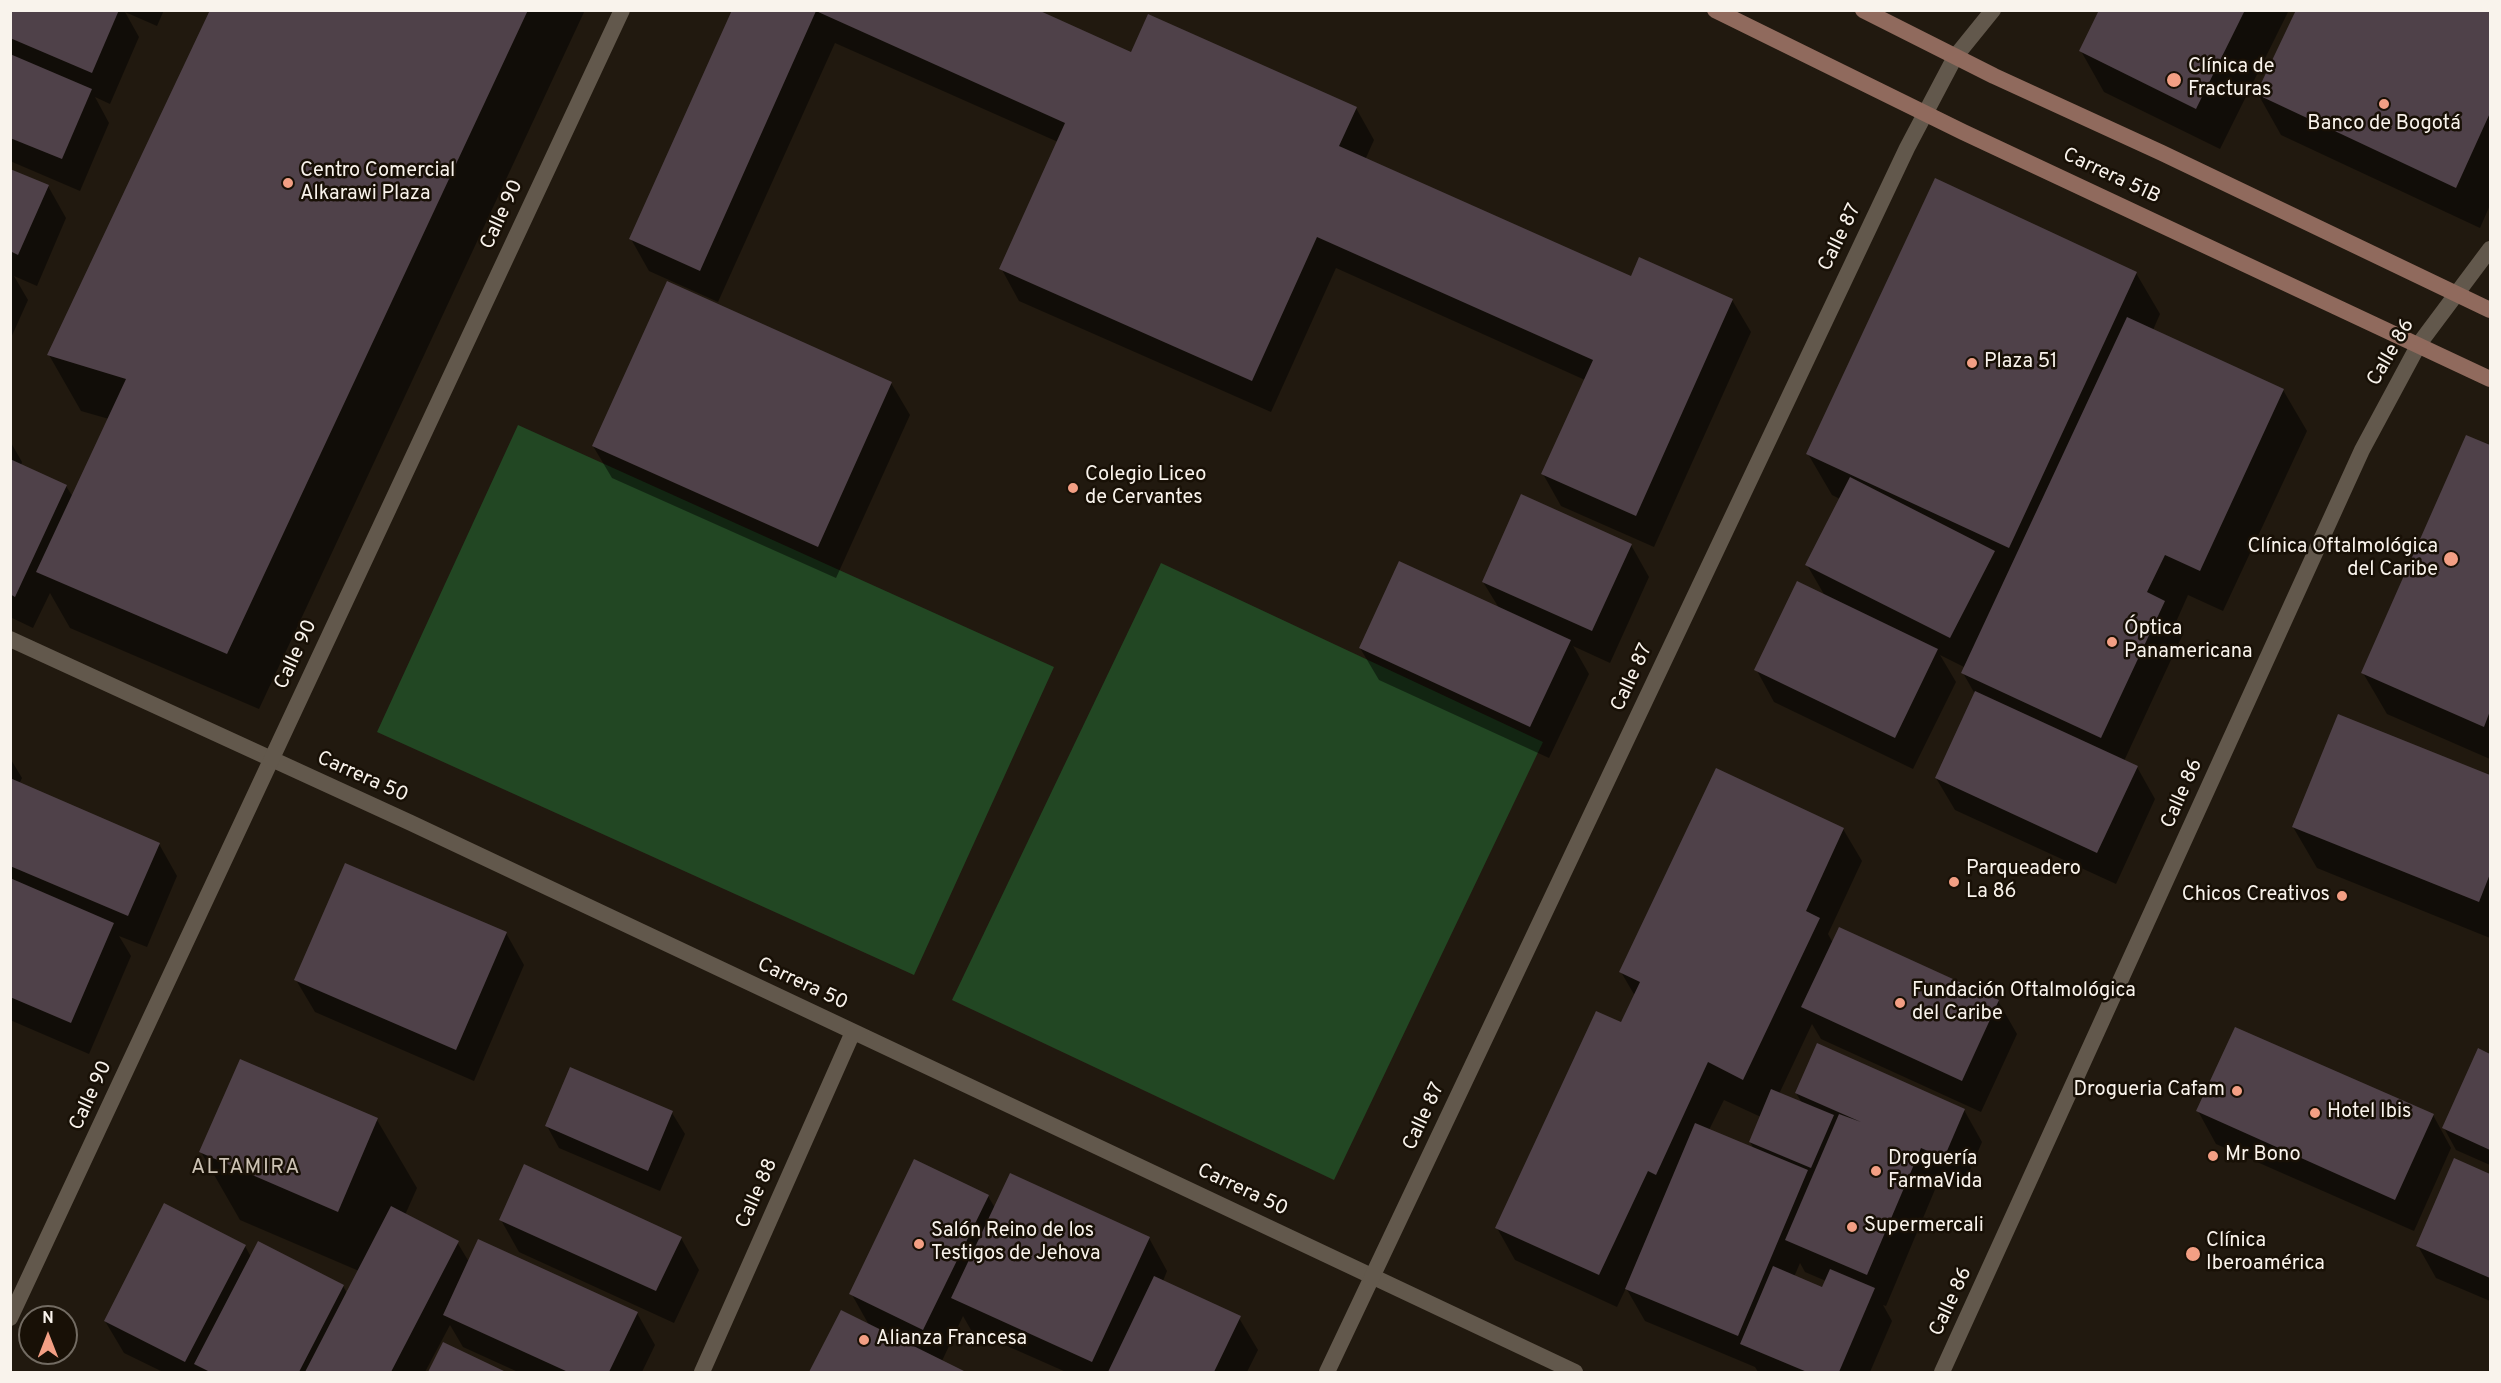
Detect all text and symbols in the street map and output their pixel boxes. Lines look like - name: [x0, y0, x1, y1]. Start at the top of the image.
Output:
- place label: Clínica de Fracturas: [2188, 56, 2275, 103]
- marker: Clínica de Fracturas: [2165, 71, 2183, 89]
- marker: Banco de Bogotá: [2377, 97, 2391, 111]
- place label: Banco de Bogotá: [2307, 113, 2461, 137]
- street label: Carrera 51B: [2058, 144, 2164, 210]
- place label: Centro Comercial Alkarawi Plaza: [300, 160, 455, 207]
- marker: Centro Comercial Alkarawi Plaza: [281, 176, 295, 190]
- street label: Calle 90: [476, 176, 530, 254]
- street label: Calle 87: [1814, 200, 1868, 276]
- street label: Calle 86: [2363, 315, 2421, 391]
- place label: Plaza 51: [1984, 351, 2058, 375]
- marker: Plaza 51: [1965, 356, 1979, 370]
- place label: Colegio Liceo de Cervantes: [1085, 464, 1206, 511]
- marker: Colegio Liceo de Cervantes: [1066, 481, 1080, 495]
- place label: Clínica Oftalmológica del Caribe: [2247, 536, 2438, 583]
- marker: Clínica Oftalmológica del Caribe: [2442, 550, 2460, 568]
- street label: Calle 90: [270, 616, 324, 694]
- place label: Óptica Panamericana: [2124, 618, 2253, 665]
- marker: Óptica Panamericana: [2105, 635, 2119, 649]
- street label: Calle 87: [1607, 640, 1659, 716]
- street label: Carrera 50: [313, 747, 411, 809]
- street label: Calle 86: [2157, 756, 2209, 832]
- place label: Parqueadero La 86: [1966, 858, 2081, 905]
- marker: Parqueadero La 86: [1947, 875, 1961, 889]
- place label: Chicos Creativos: [2182, 884, 2330, 908]
- marker: Chicos Creativos: [2335, 889, 2349, 903]
- street label: Carrera 50: [753, 954, 851, 1016]
- place label: Fundación Oftalmológica del Caribe: [1912, 980, 2136, 1027]
- marker: Fundación Oftalmológica del Caribe: [1893, 996, 1907, 1010]
- street label: Calle 90: [65, 1057, 119, 1135]
- street label: Calle 87: [1399, 1079, 1451, 1155]
- place label: Drogueria Cafam: [2073, 1079, 2225, 1103]
- marker: Drogueria Cafam: [2230, 1084, 2244, 1098]
- place label: Hotel Ibis: [2327, 1101, 2411, 1125]
- marker: Hotel Ibis: [2308, 1106, 2322, 1120]
- place label: Mr Bono: [2225, 1144, 2301, 1168]
- place label: Droguería FarmaVida: [1888, 1148, 1982, 1195]
- marker: Mr Bono: [2206, 1149, 2220, 1163]
- street label: Calle 88: [732, 1155, 784, 1233]
- district label: ALTAMIRA: [191, 1156, 301, 1182]
- street label: Carrera 50: [1193, 1160, 1291, 1222]
- marker: Droguería FarmaVida: [1869, 1164, 1883, 1178]
- place label: Supermercali: [1864, 1215, 1984, 1239]
- place label: Salón Reino de los Testigos de Jehova: [931, 1220, 1100, 1267]
- marker: Supermercali: [1845, 1220, 1859, 1234]
- place label: Clínica Iberoamérica: [2206, 1230, 2325, 1277]
- marker: Salón Reino de los Testigos de Jehova: [912, 1237, 926, 1251]
- marker: Clínica Iberoamérica: [2184, 1245, 2202, 1263]
- street label: Calle 86: [1926, 1264, 1978, 1340]
- north arrow: [18, 1305, 78, 1365]
- text: N: [42, 1309, 54, 1329]
- place label: Alianza Francesa: [876, 1328, 1027, 1352]
- marker: Alianza Francesa: [857, 1333, 871, 1347]

